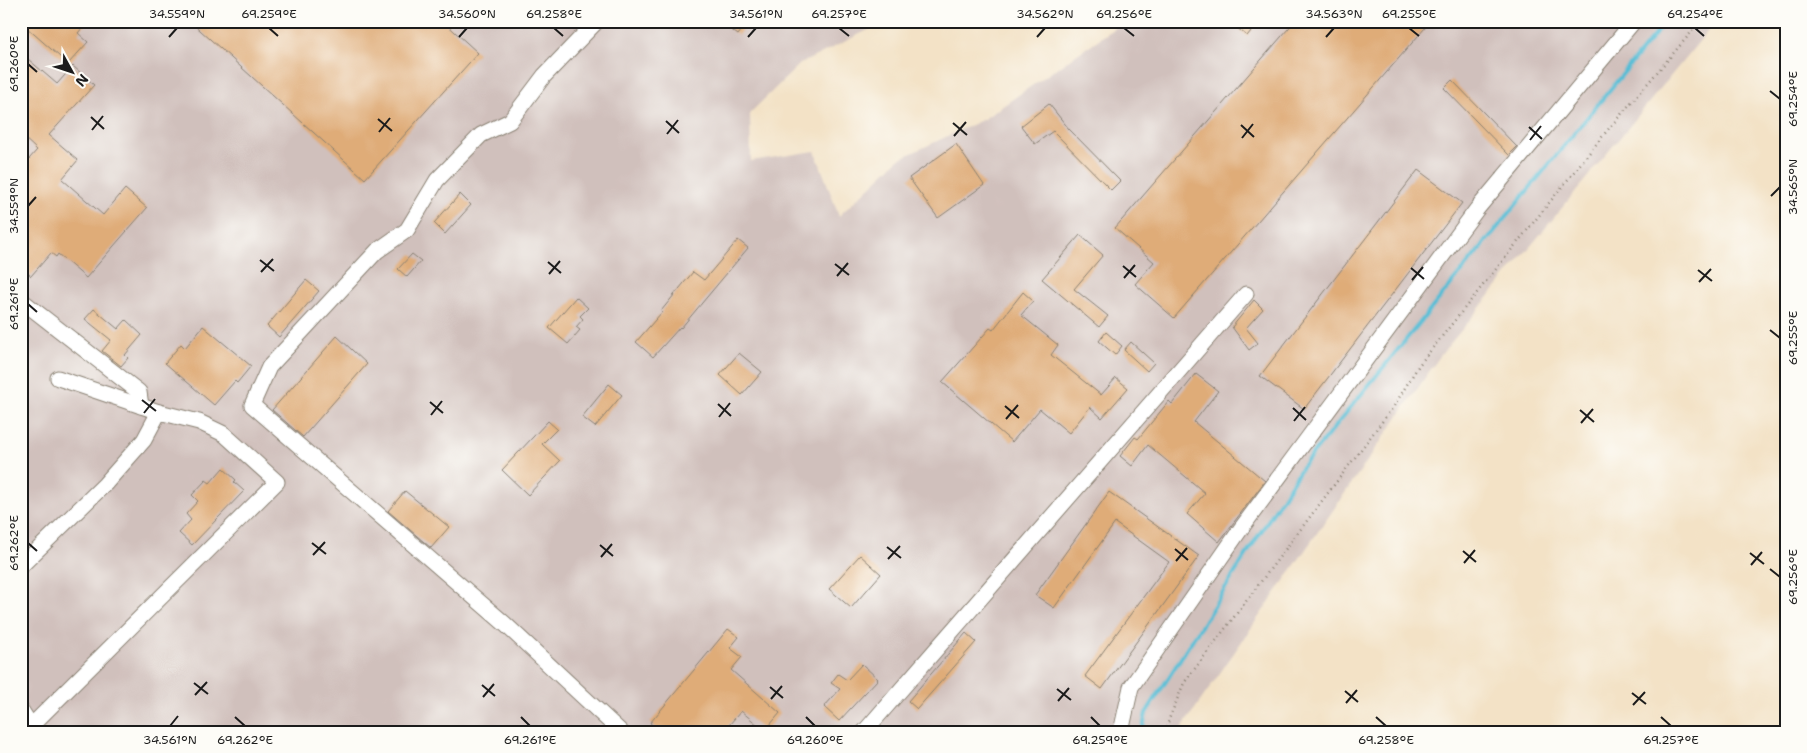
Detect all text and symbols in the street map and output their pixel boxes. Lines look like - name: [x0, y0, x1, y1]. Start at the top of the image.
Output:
- text: 34.559°N: [149, 6, 205, 22]
- text: 69.259°E: [241, 6, 297, 22]
- text: 34.560°N: [438, 6, 496, 22]
- text: 69.258°E: [526, 6, 582, 22]
- text: 34.561°N: [729, 6, 783, 22]
- text: 69.257°E: [811, 6, 867, 22]
- text: 34.562°N: [1016, 6, 1074, 22]
- text: 69.256°E: [1096, 6, 1152, 22]
- text: 34.563°N: [1305, 6, 1363, 22]
- text: 69.255°E: [1382, 6, 1436, 22]
- text: 69.254°E: [1667, 6, 1723, 22]
- text: 69.260°E: [6, 36, 22, 92]
- north arrow: [48, 48, 98, 98]
- text: N: [71, 70, 92, 90]
- text: 69.254°E: [1785, 71, 1801, 127]
- text: 34.565°N: [1785, 159, 1801, 215]
- text: 34.559°N: [6, 178, 22, 234]
- text: 69.261°E: [6, 278, 22, 330]
- text: 69.255°E: [1785, 311, 1801, 365]
- text: 69.262°E: [6, 515, 22, 571]
- text: 69.256°E: [1785, 549, 1801, 605]
- text: 34.561°N: [143, 732, 197, 748]
- text: 69.262°E: [217, 732, 273, 748]
- text: 69.261°E: [504, 732, 556, 748]
- text: 69.260°E: [787, 732, 843, 748]
- text: 69.259°E: [1072, 732, 1128, 748]
- text: 69.258°E: [1358, 732, 1414, 748]
- text: 69.257°E: [1643, 732, 1699, 748]

